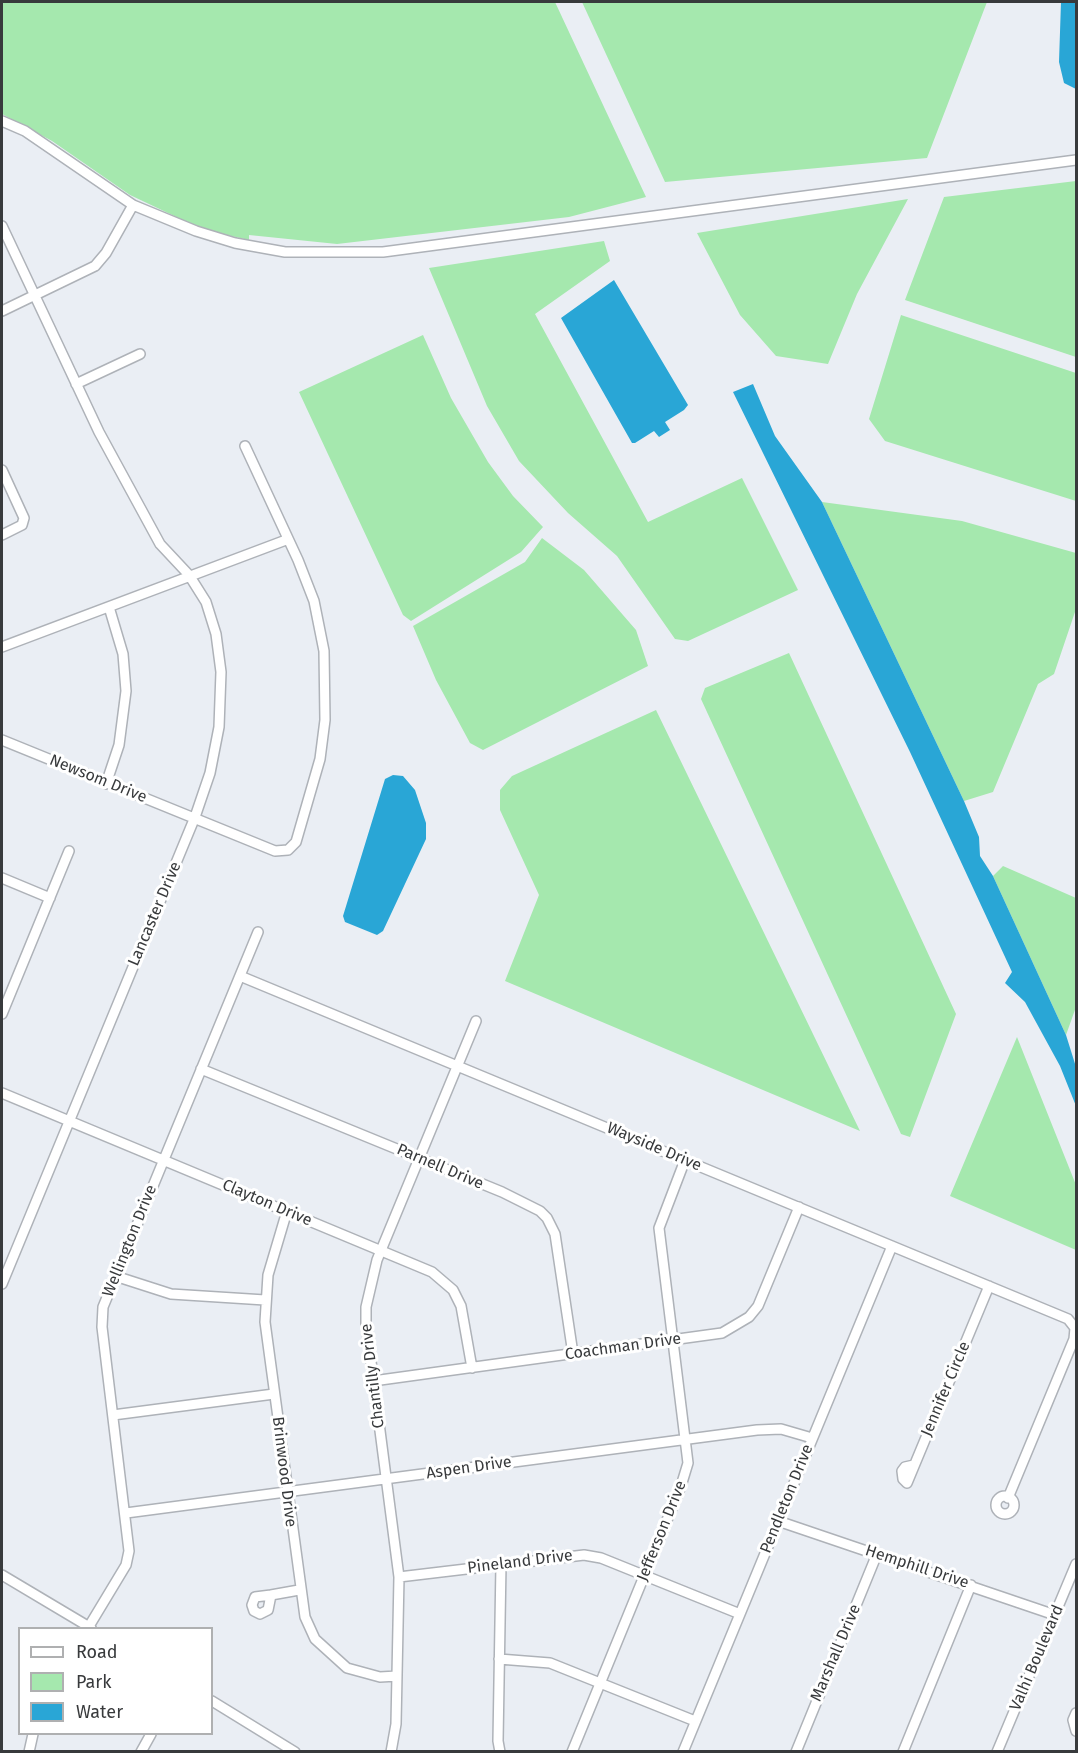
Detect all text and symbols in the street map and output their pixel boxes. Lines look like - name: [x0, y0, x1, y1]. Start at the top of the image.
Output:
- street label: Newsom Drive: [46, 751, 150, 807]
- street label: Lancaster Drive: [124, 859, 186, 969]
- street label: Wayside Drive: [604, 1118, 704, 1176]
- street label: Parnell Drive: [394, 1140, 486, 1194]
- street label: Clayton Drive: [219, 1175, 315, 1231]
- street label: Wellington Drive: [99, 1182, 161, 1300]
- street label: Chantilly Drive: [357, 1323, 389, 1429]
- street label: Coachman Drive: [564, 1329, 682, 1365]
- street label: Jennifer Circle: [917, 1339, 975, 1439]
- street label: Brinwood Drive: [268, 1416, 300, 1528]
- street label: Pendleton Drive: [756, 1442, 818, 1556]
- street label: Aspen Drive: [425, 1453, 513, 1483]
- street label: Jefferson Drive: [633, 1478, 691, 1584]
- street label: Hemphill Drive: [863, 1541, 971, 1593]
- street label: Pineland Drive: [466, 1546, 574, 1578]
- street label: Marshall Drive: [807, 1602, 865, 1704]
- street label: Valhi Boulevard: [1006, 1602, 1068, 1714]
- legend: [18, 1627, 213, 1735]
- text: Road: [76, 1641, 118, 1663]
- text: Park: [76, 1671, 111, 1693]
- text: Water: [76, 1701, 123, 1723]

